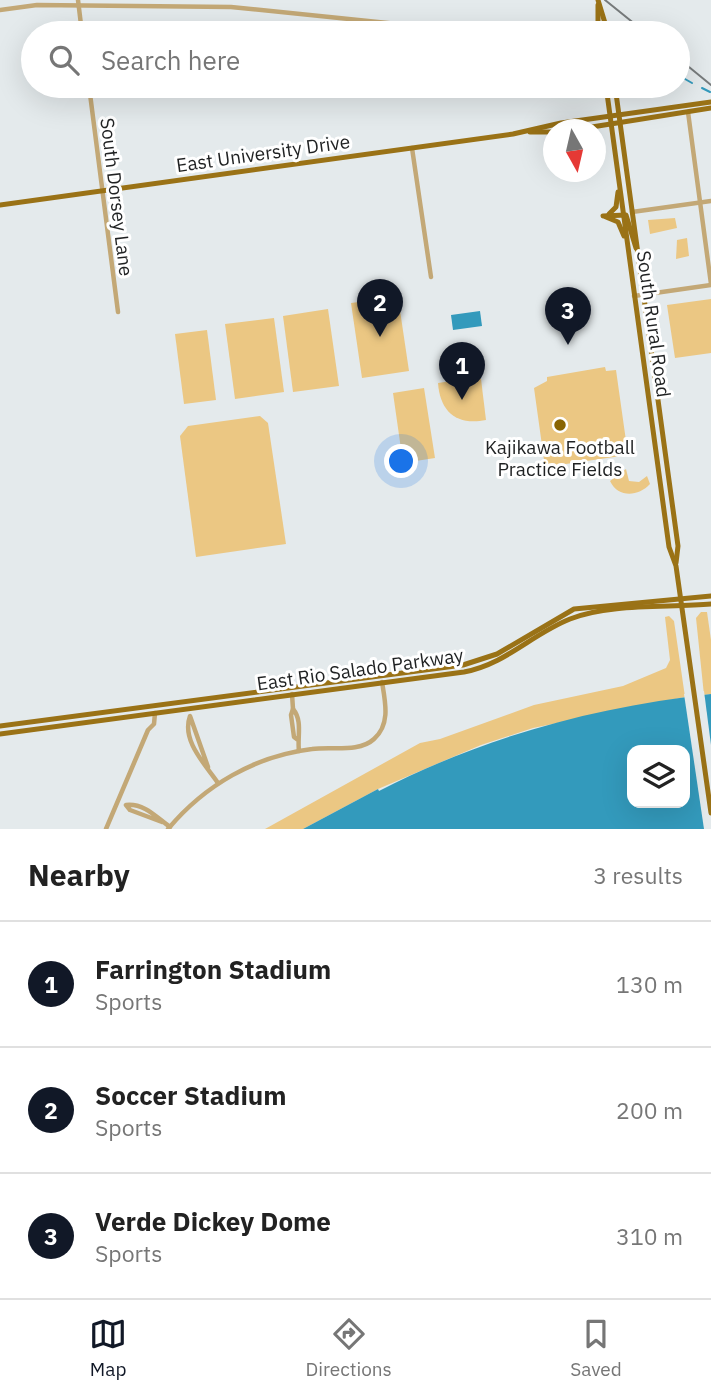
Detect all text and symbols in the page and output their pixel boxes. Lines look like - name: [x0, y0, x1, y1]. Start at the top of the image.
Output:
- search box: [21, 21, 690, 98]
- icon: search: [45, 41, 83, 79]
- text: Search here: [101, 43, 240, 77]
- street label: South Dorsey Lane: [95, 117, 139, 277]
- north arrow: [543, 119, 606, 182]
- street label: East University Drive: [175, 129, 351, 177]
- street label: South Rural Road: [632, 249, 676, 399]
- pin: 2: [357, 279, 403, 337]
- pin: 3: [545, 287, 591, 345]
- pin: 1: [439, 342, 485, 400]
- marker: Kajikawa Football Practice Fields: [552, 417, 568, 433]
- place label: Kajikawa Football Practice Fields: [485, 435, 635, 481]
- your location: [384, 444, 418, 478]
- street label: East Rio Salado Parkway: [255, 643, 465, 695]
- map controls: [627, 745, 690, 808]
- button: layers: [627, 745, 690, 808]
- text: Nearby: [28, 855, 130, 894]
- text: 3 results: [593, 860, 683, 890]
- text: Farrington Stadium: [95, 952, 331, 986]
- text: 1: [44, 969, 58, 999]
- text: 130 m: [616, 969, 683, 999]
- text: Sports: [95, 986, 162, 1016]
- text: Soccer Stadium: [95, 1078, 287, 1112]
- text: 2: [44, 1095, 58, 1125]
- text: 200 m: [616, 1095, 683, 1125]
- text: Sports: [95, 1112, 162, 1142]
- text: Verde Dickey Dome: [95, 1204, 331, 1238]
- text: 3: [44, 1221, 58, 1251]
- text: 310 m: [616, 1221, 683, 1251]
- text: Sports: [95, 1238, 162, 1268]
- tab: Map: [89, 1315, 127, 1381]
- tab: Directions: [305, 1315, 392, 1381]
- tab: Saved: [570, 1315, 622, 1381]

